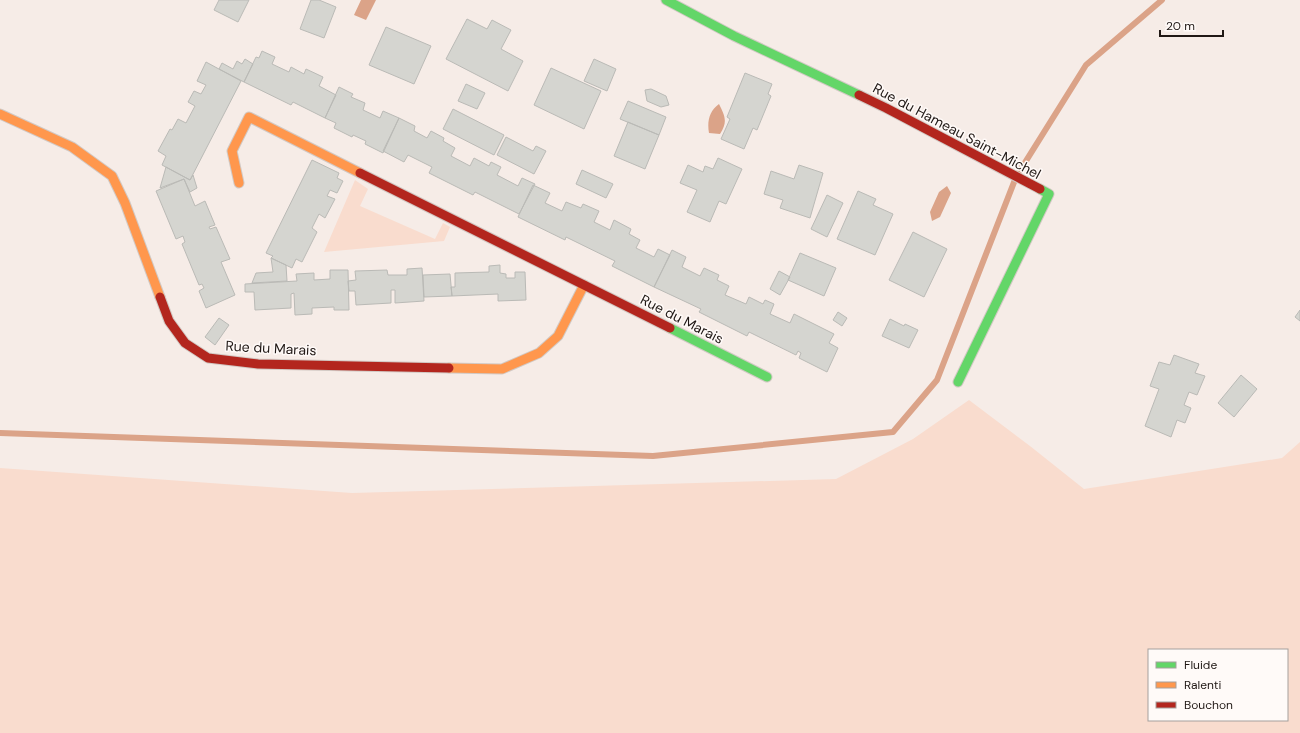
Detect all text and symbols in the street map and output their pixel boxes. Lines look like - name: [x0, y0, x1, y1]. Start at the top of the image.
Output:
- scale bar: [1160, 12, 1223, 38]
- text: 20 m: [1166, 18, 1195, 34]
- street label: Rue du Hameau Saint-Michel: [870, 79, 1044, 183]
- street label: Rue du Marais: [637, 290, 727, 348]
- street label: Rue du Marais: [225, 337, 317, 359]
- legend: [1148, 649, 1288, 721]
- text: Fluide: [1184, 657, 1217, 673]
- text: Ralenti: [1184, 677, 1222, 693]
- text: Bouchon: [1184, 697, 1233, 713]

